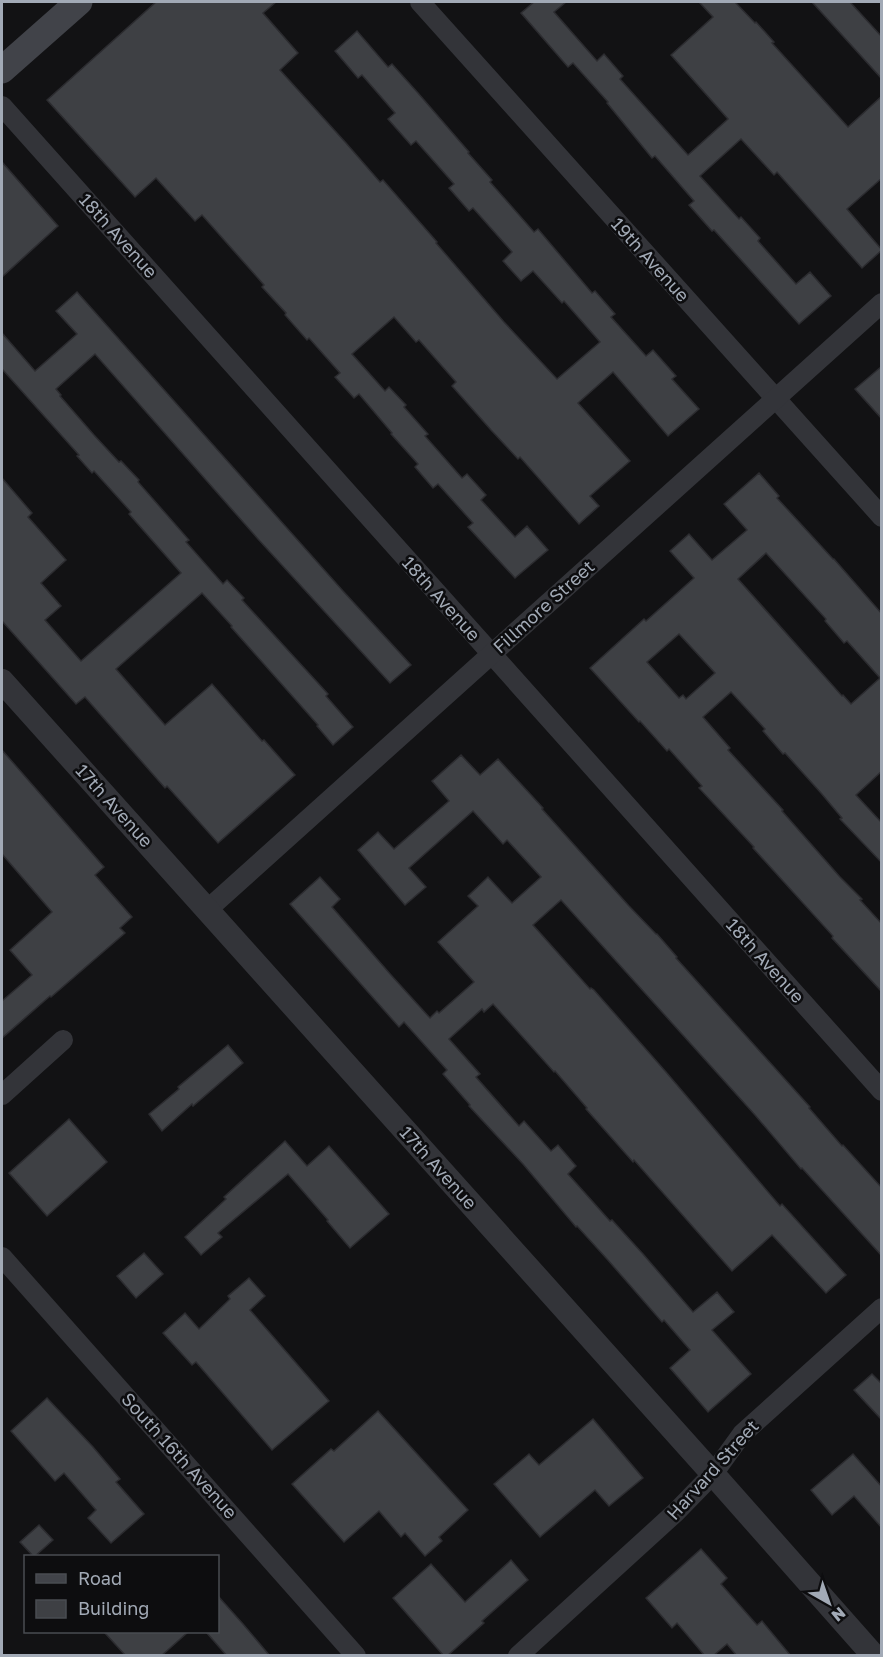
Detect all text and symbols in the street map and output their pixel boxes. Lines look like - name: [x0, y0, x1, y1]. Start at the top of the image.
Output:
- street label: 18th Avenue: [75, 189, 162, 282]
- street label: 19th Avenue: [607, 213, 694, 306]
- street label: 18th Avenue: [398, 552, 485, 645]
- street label: Fillmore Street: [488, 555, 599, 658]
- street label: 17th Avenue: [72, 759, 158, 852]
- street label: 18th Avenue: [722, 914, 809, 1007]
- street label: 17th Avenue: [396, 1121, 482, 1214]
- street label: South 16th Avenue: [117, 1388, 242, 1523]
- street label: Harvard Street: [662, 1415, 763, 1524]
- legend: [24, 1555, 219, 1633]
- text: Road: [78, 1567, 122, 1589]
- north arrow: [799, 1573, 859, 1633]
- text: Building: [78, 1597, 149, 1619]
- text: N: [828, 1603, 850, 1626]

